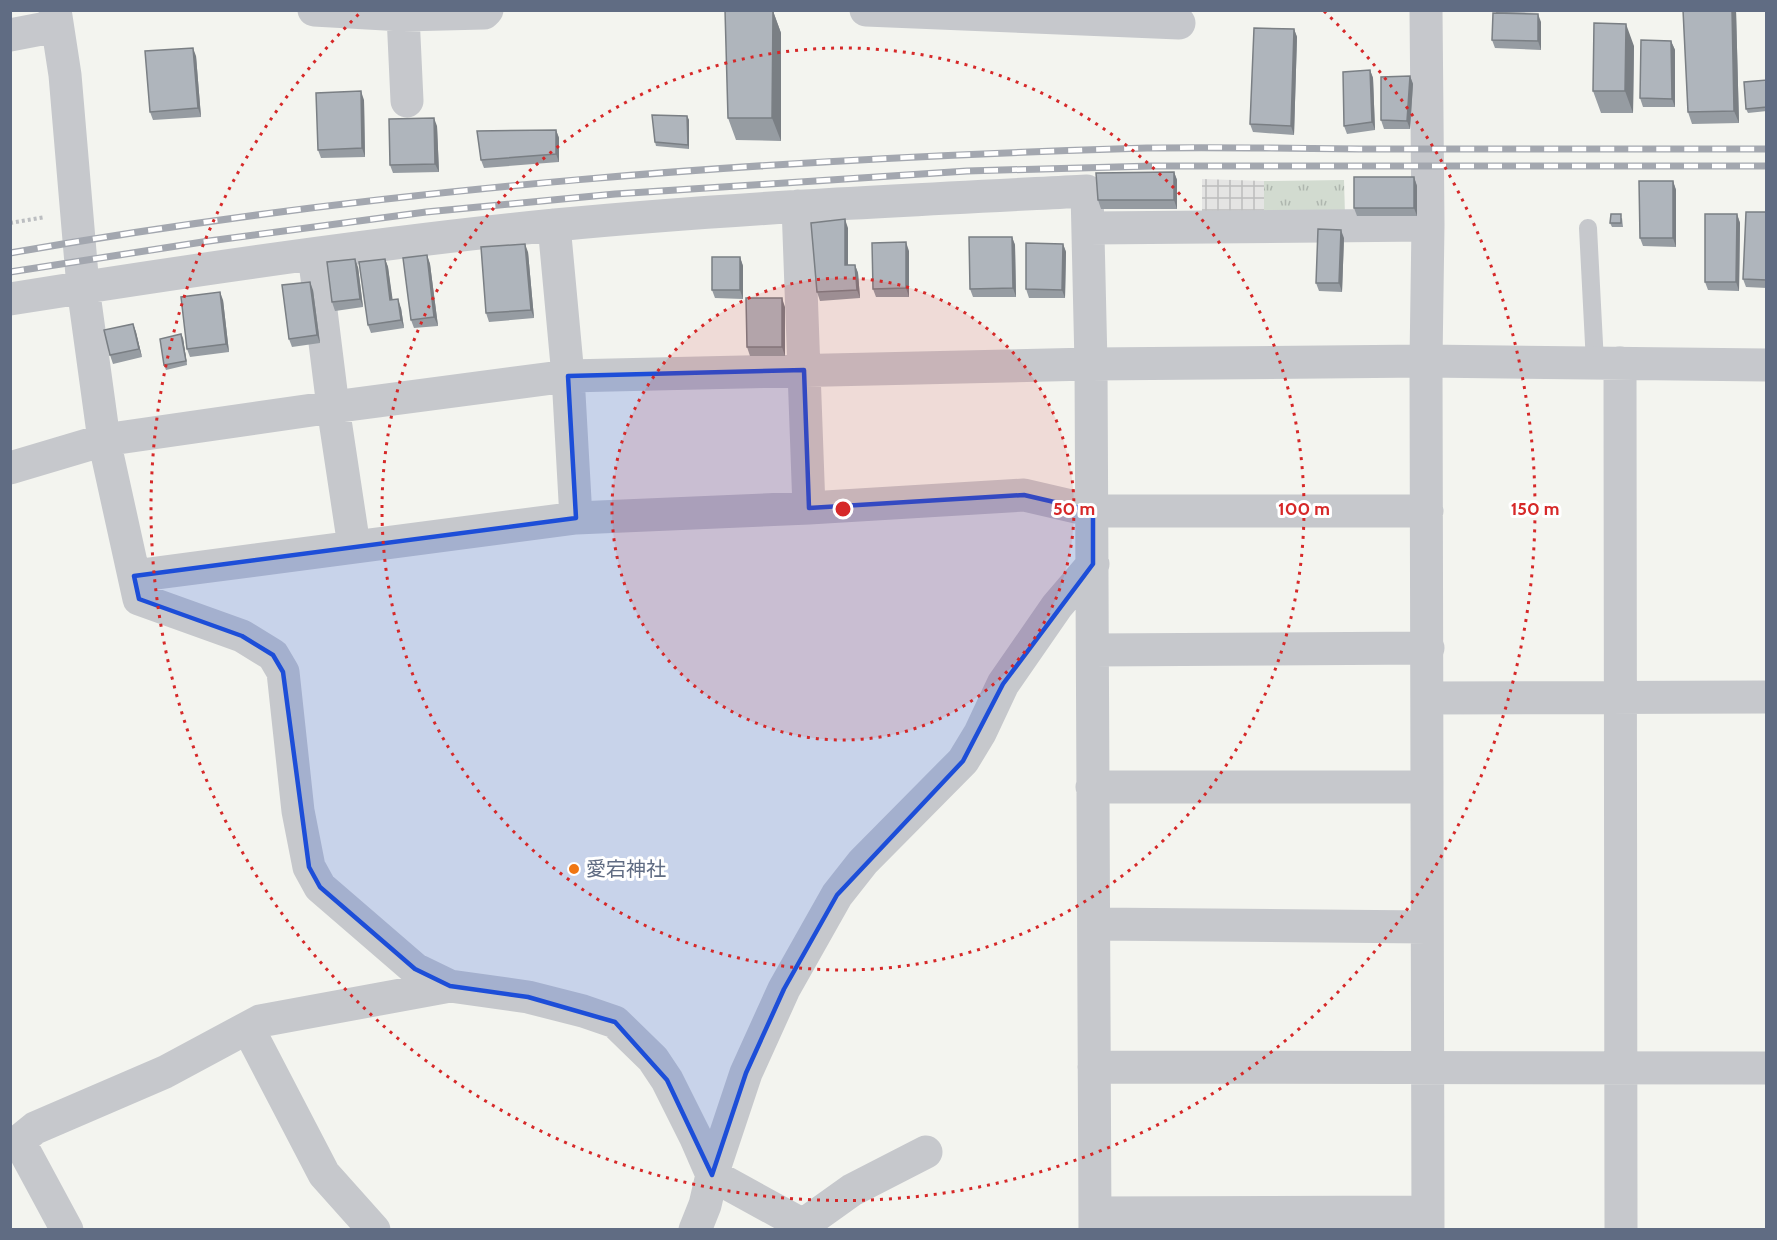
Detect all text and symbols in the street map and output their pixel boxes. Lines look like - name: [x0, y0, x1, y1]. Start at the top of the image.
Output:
- text: 50 m: [1053, 498, 1095, 520]
- text: 100 m: [1278, 498, 1330, 520]
- text: 150 m: [1511, 498, 1559, 520]
- centre of rings: [833, 499, 853, 519]
- place label: 愛宕神社: [586, 857, 666, 881]
- marker: 愛宕神社: [567, 862, 581, 876]

